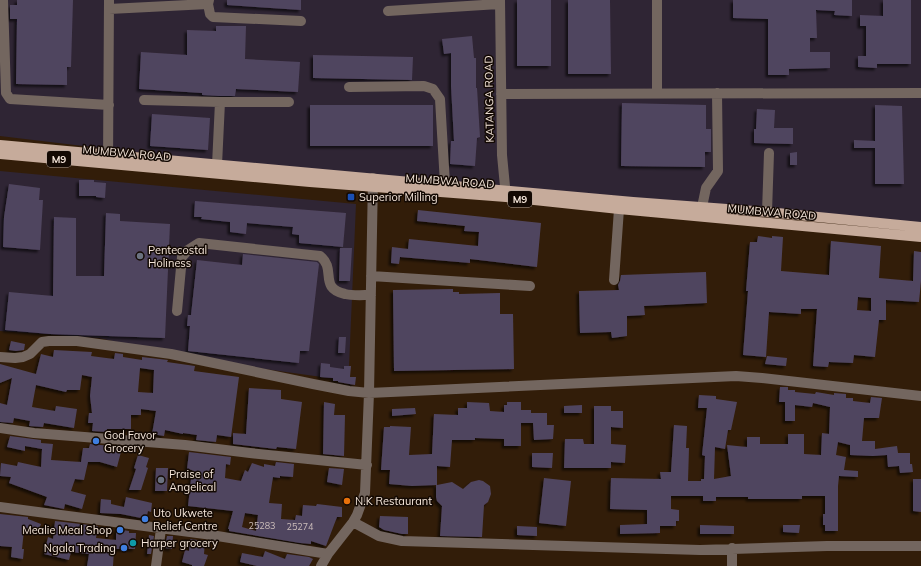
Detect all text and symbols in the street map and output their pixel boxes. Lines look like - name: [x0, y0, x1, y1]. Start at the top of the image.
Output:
- street label: KATANGA ROAD: [481, 55, 497, 143]
- street label: MUMBWA ROAD: [82, 142, 172, 164]
- road number: M9: [47, 151, 71, 167]
- street label: MUMBWA ROAD: [405, 171, 495, 191]
- place label: Superior Milling: [359, 190, 438, 204]
- road number: M9: [508, 191, 532, 207]
- marker: Superior Milling: [346, 192, 356, 202]
- street label: MUMBWA ROAD: [727, 201, 817, 223]
- place label: Pentecostal Holiness: [148, 243, 207, 270]
- marker: Pentecostal Holiness: [135, 251, 145, 261]
- place label: God Favor Grocery: [104, 428, 156, 455]
- marker: God Favor Grocery: [91, 436, 101, 446]
- place label: Praise of Angelical: [169, 467, 216, 494]
- marker: Praise of Angelical: [156, 475, 166, 485]
- place label: N.K Restaurant: [355, 494, 432, 508]
- marker: N.K Restaurant: [342, 496, 352, 506]
- place label: Uto Ukwete Relief Centre: [153, 506, 218, 533]
- marker: Uto Ukwete Relief Centre: [140, 514, 150, 524]
- house number: 25283: [248, 520, 276, 531]
- house number: 25274: [286, 521, 314, 532]
- place label: Mealie Meal Shop: [22, 523, 112, 537]
- marker: Mealie Meal Shop: [115, 525, 125, 535]
- place label: Harper grocery: [141, 536, 218, 550]
- marker: Harper grocery: [128, 538, 138, 548]
- place label: Ngala Trading: [44, 541, 116, 555]
- marker: Ngala Trading: [119, 543, 129, 553]

